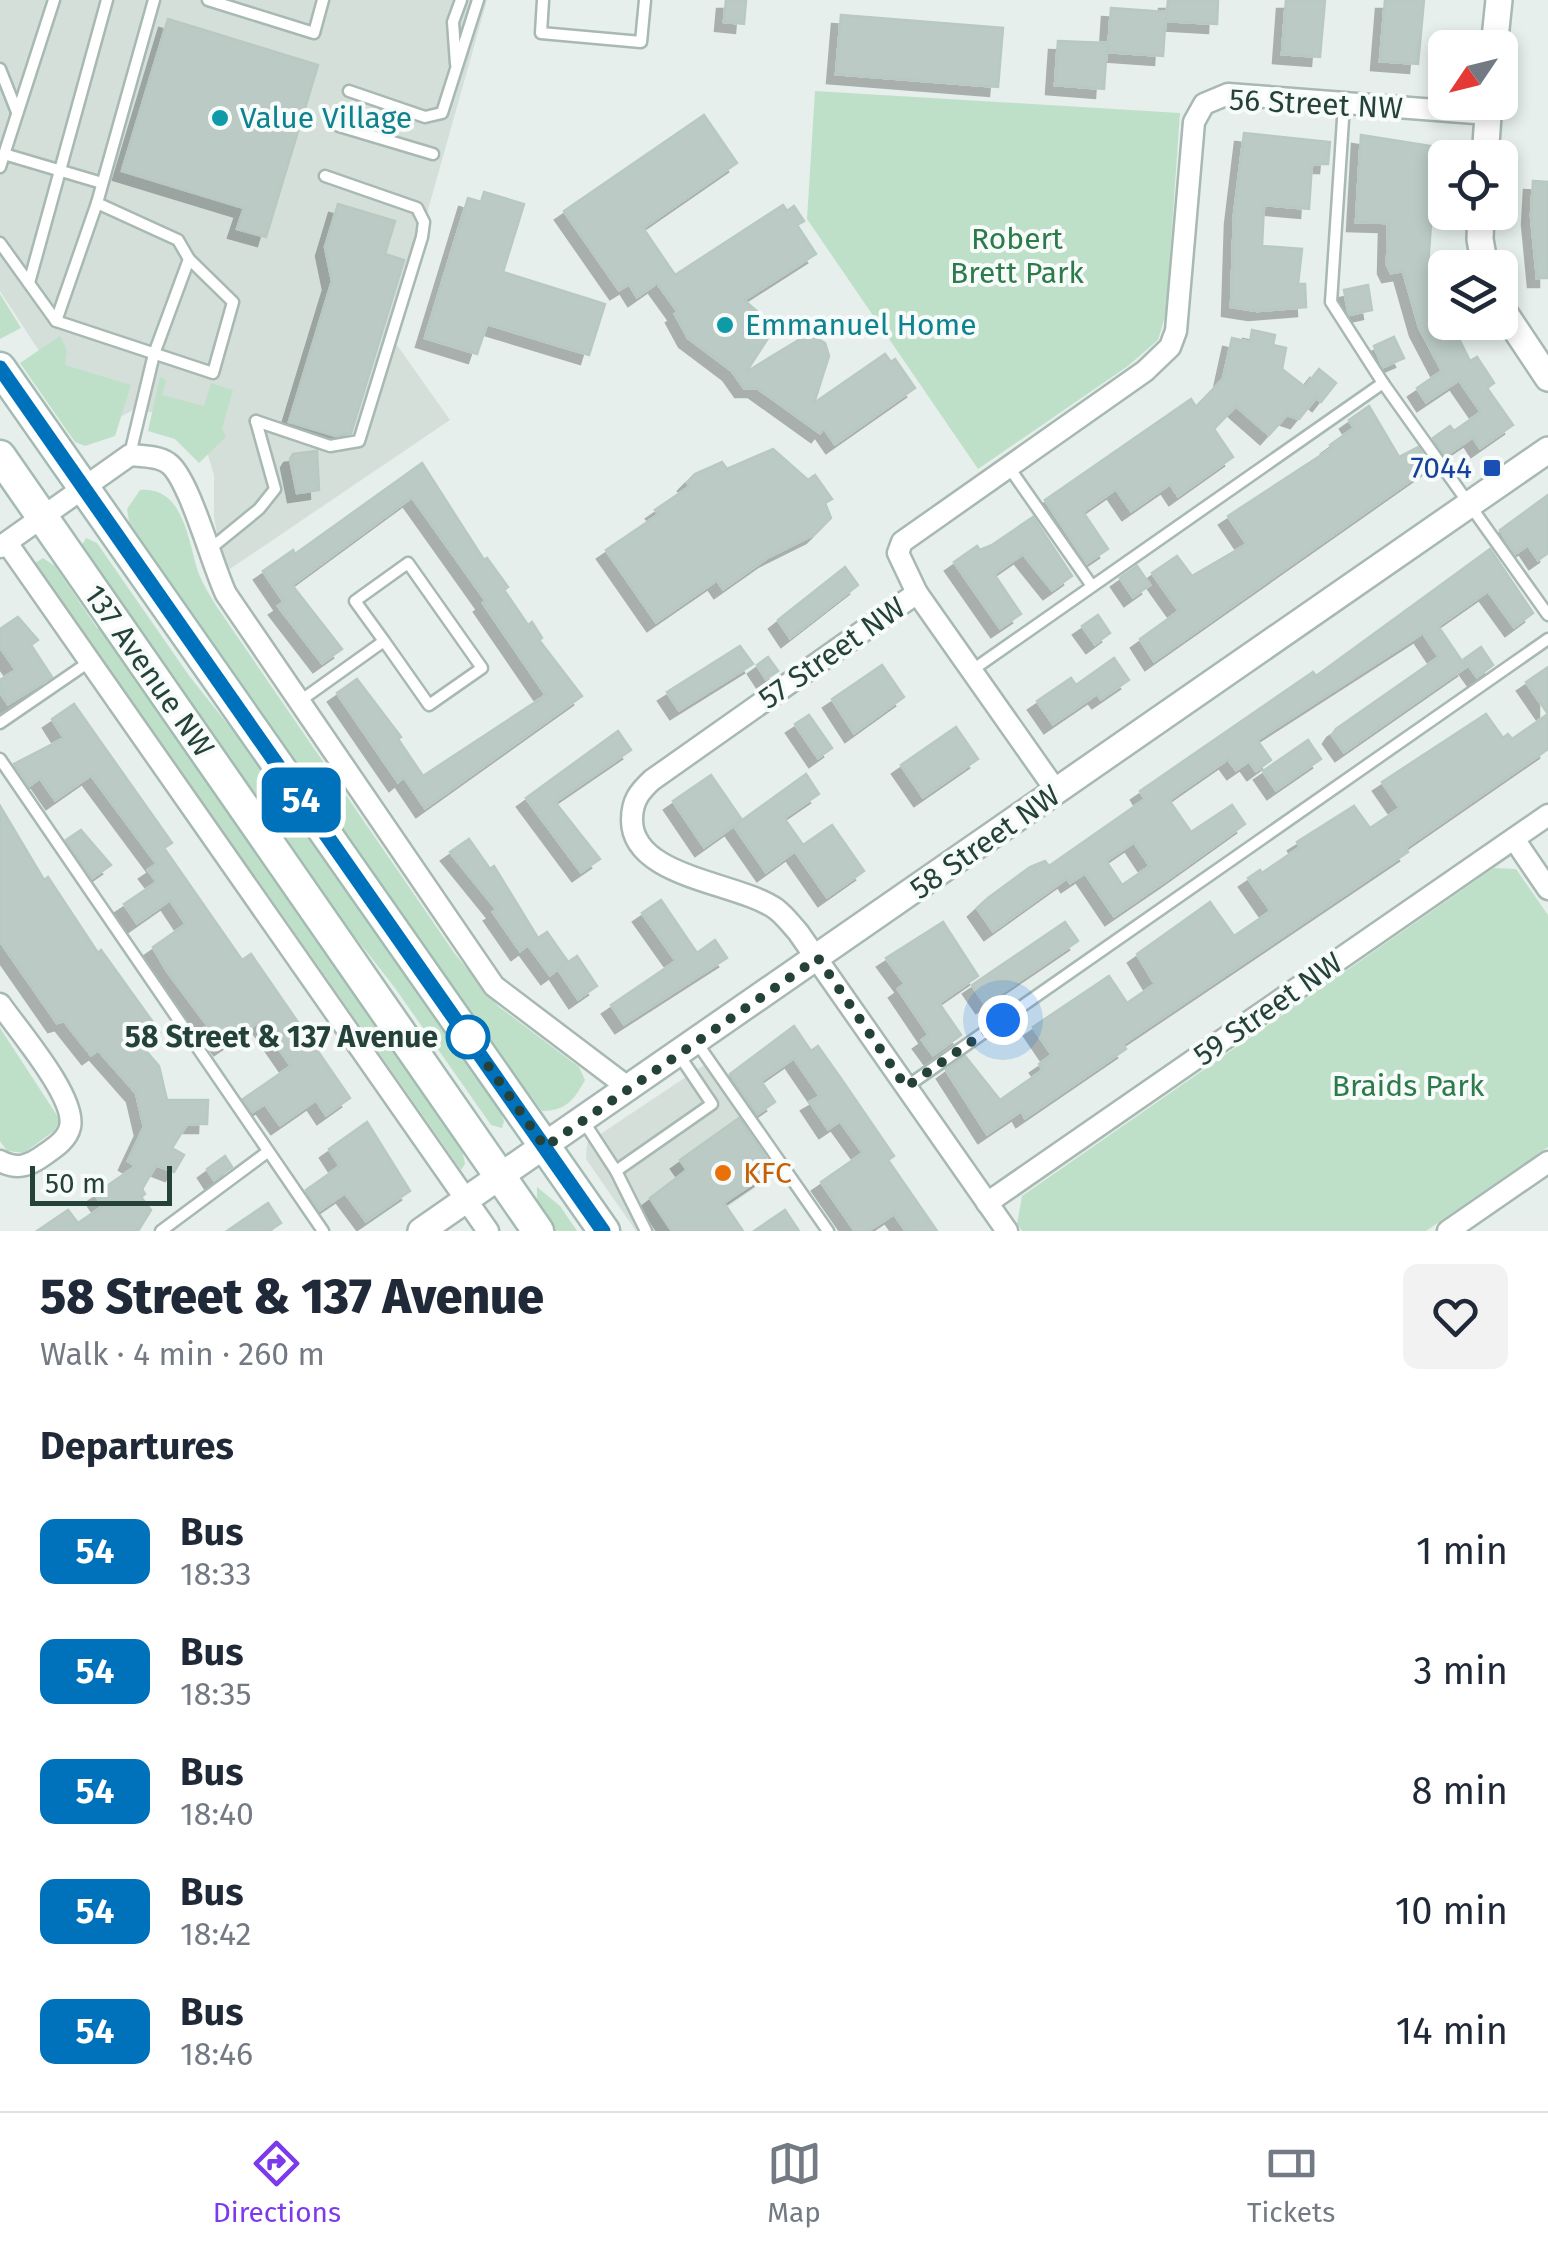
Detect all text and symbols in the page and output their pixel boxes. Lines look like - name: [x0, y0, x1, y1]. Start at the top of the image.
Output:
- north arrow: [1428, 30, 1518, 120]
- map controls: [1428, 30, 1518, 340]
- street label: 56 Street NW: [1228, 81, 1404, 127]
- place label: Value Village: [240, 100, 412, 136]
- marker: Value Village: [209, 107, 231, 129]
- button: locate: [1428, 140, 1518, 230]
- park label: Robert Brett Park: [950, 221, 1085, 291]
- button: layers: [1428, 250, 1518, 340]
- place label: Emmanuel Home: [745, 307, 977, 343]
- marker: Emmanuel Home: [714, 314, 736, 336]
- place label: 7044: [1410, 450, 1472, 486]
- marker: 7044: [1481, 457, 1503, 479]
- street label: 137 Avenue NW: [76, 578, 222, 764]
- street label: 57 Street NW: [752, 589, 912, 717]
- line badge: 54: [256, 768, 346, 832]
- street label: 58 Street NW: [903, 777, 1067, 907]
- text: 54: [282, 779, 320, 821]
- street label: 59 Street NW: [1187, 945, 1349, 1073]
- your location: [978, 995, 1028, 1045]
- marker: 58 Street & 137 Avenue: [447, 1016, 489, 1058]
- place label: 58 Street & 137 Avenue: [125, 1019, 438, 1055]
- park label: Braids Park: [1332, 1068, 1485, 1104]
- place label: KFC: [743, 1155, 792, 1191]
- scale bar: [30, 1161, 172, 1206]
- marker: KFC: [712, 1162, 734, 1184]
- text: 50 m: [45, 1167, 106, 1200]
- button: heart: [1403, 1264, 1508, 1369]
- text: 58 Street & 137 Avenue: [40, 1268, 544, 1326]
- text: Walk · 4 min · 260 m: [40, 1335, 325, 1373]
- text: Departures: [40, 1423, 234, 1469]
- text: Bus: [180, 1509, 244, 1555]
- text: 1 min: [1416, 1528, 1508, 1574]
- text: 54: [76, 1530, 114, 1572]
- text: 18:33: [180, 1555, 251, 1593]
- text: Bus: [180, 1629, 244, 1675]
- text: 3 min: [1413, 1648, 1508, 1694]
- text: 54: [76, 1650, 114, 1692]
- text: 18:35: [180, 1675, 251, 1713]
- text: Bus: [180, 1749, 244, 1795]
- text: 8 min: [1411, 1768, 1508, 1814]
- text: 54: [76, 1770, 114, 1812]
- text: 18:40: [180, 1795, 254, 1833]
- text: Bus: [180, 1869, 244, 1915]
- text: 10 min: [1395, 1888, 1508, 1934]
- text: 54: [76, 1890, 114, 1932]
- text: 18:42: [180, 1915, 251, 1953]
- text: Bus: [180, 1989, 244, 2035]
- text: 14 min: [1396, 2008, 1508, 2054]
- text: 54: [76, 2010, 114, 2052]
- text: 18:46: [180, 2035, 253, 2073]
- tab: Directions: [213, 2136, 341, 2229]
- tab: Map: [767, 2136, 822, 2229]
- tab: Tickets: [1247, 2136, 1335, 2229]

